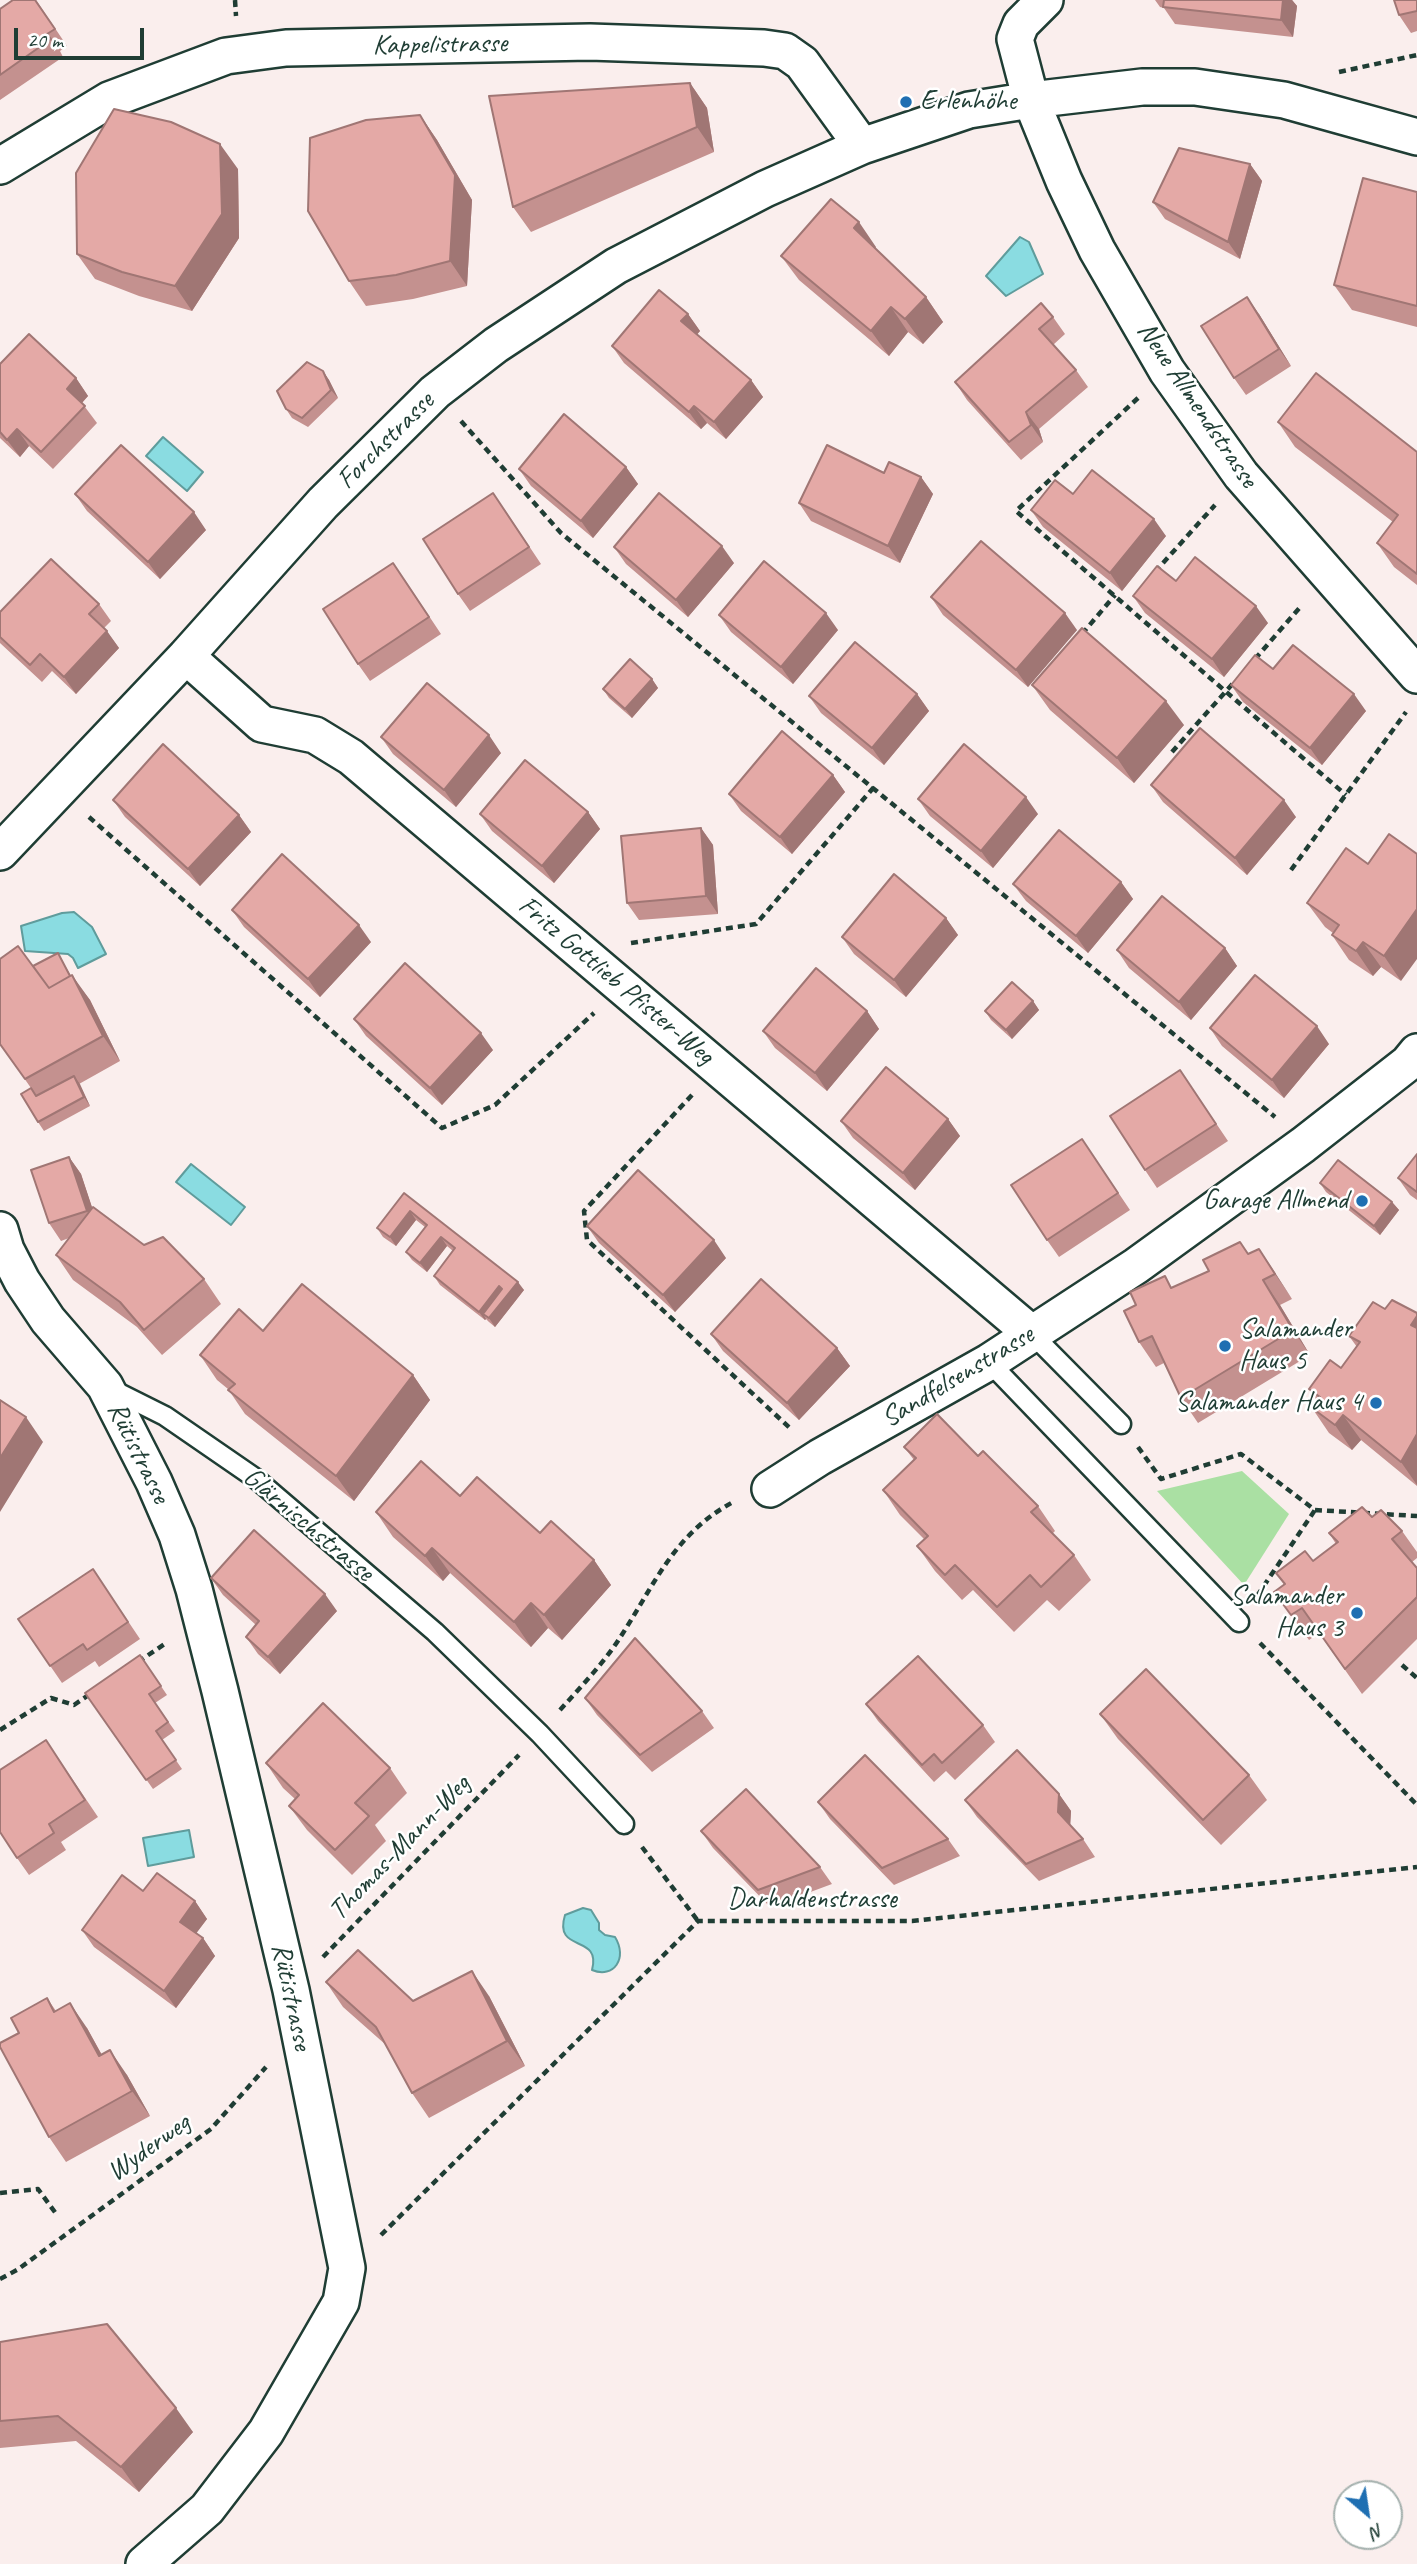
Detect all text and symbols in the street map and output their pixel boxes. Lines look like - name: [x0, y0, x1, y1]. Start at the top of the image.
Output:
- scale bar: [18, 14, 147, 58]
- text: 20 m: [27, 27, 63, 53]
- street label: Kappelistrasse: [372, 27, 508, 63]
- place label: Erlenhöhe: [920, 85, 1016, 119]
- marker: Erlenhöhe: [898, 94, 914, 110]
- street label: Neue Allmendstrasse: [1129, 316, 1265, 494]
- street label: Forchstrasse: [330, 385, 442, 497]
- street label: Fritz Gottlieb Pfister-Weg: [511, 889, 721, 1073]
- place label: Garage Allmend: [1203, 1184, 1348, 1218]
- marker: Garage Allmend: [1354, 1193, 1370, 1209]
- place label: Salamander Haus 5: [1239, 1313, 1352, 1379]
- street label: Sandfelsenstrasse: [876, 1318, 1040, 1436]
- marker: Salamander Haus 5: [1217, 1338, 1233, 1354]
- place label: Salamander Haus 4: [1175, 1386, 1362, 1420]
- marker: Salamander Haus 4: [1368, 1395, 1384, 1411]
- street label: Rütistrasse: [99, 1397, 177, 1509]
- street label: Glärnischstrasse: [236, 1461, 380, 1589]
- place label: Salamander Haus 3: [1230, 1580, 1343, 1646]
- marker: Salamander Haus 3: [1349, 1605, 1365, 1621]
- street label: Thomas-Mann-Weg: [322, 1768, 478, 1928]
- street label: Darhaldenstrasse: [727, 1883, 897, 1917]
- street label: Rütistrasse: [263, 1941, 319, 2053]
- street label: Wyderweg: [101, 2107, 197, 2189]
- north arrow: [1333, 2480, 1403, 2550]
- text: N: [1366, 2518, 1388, 2545]

